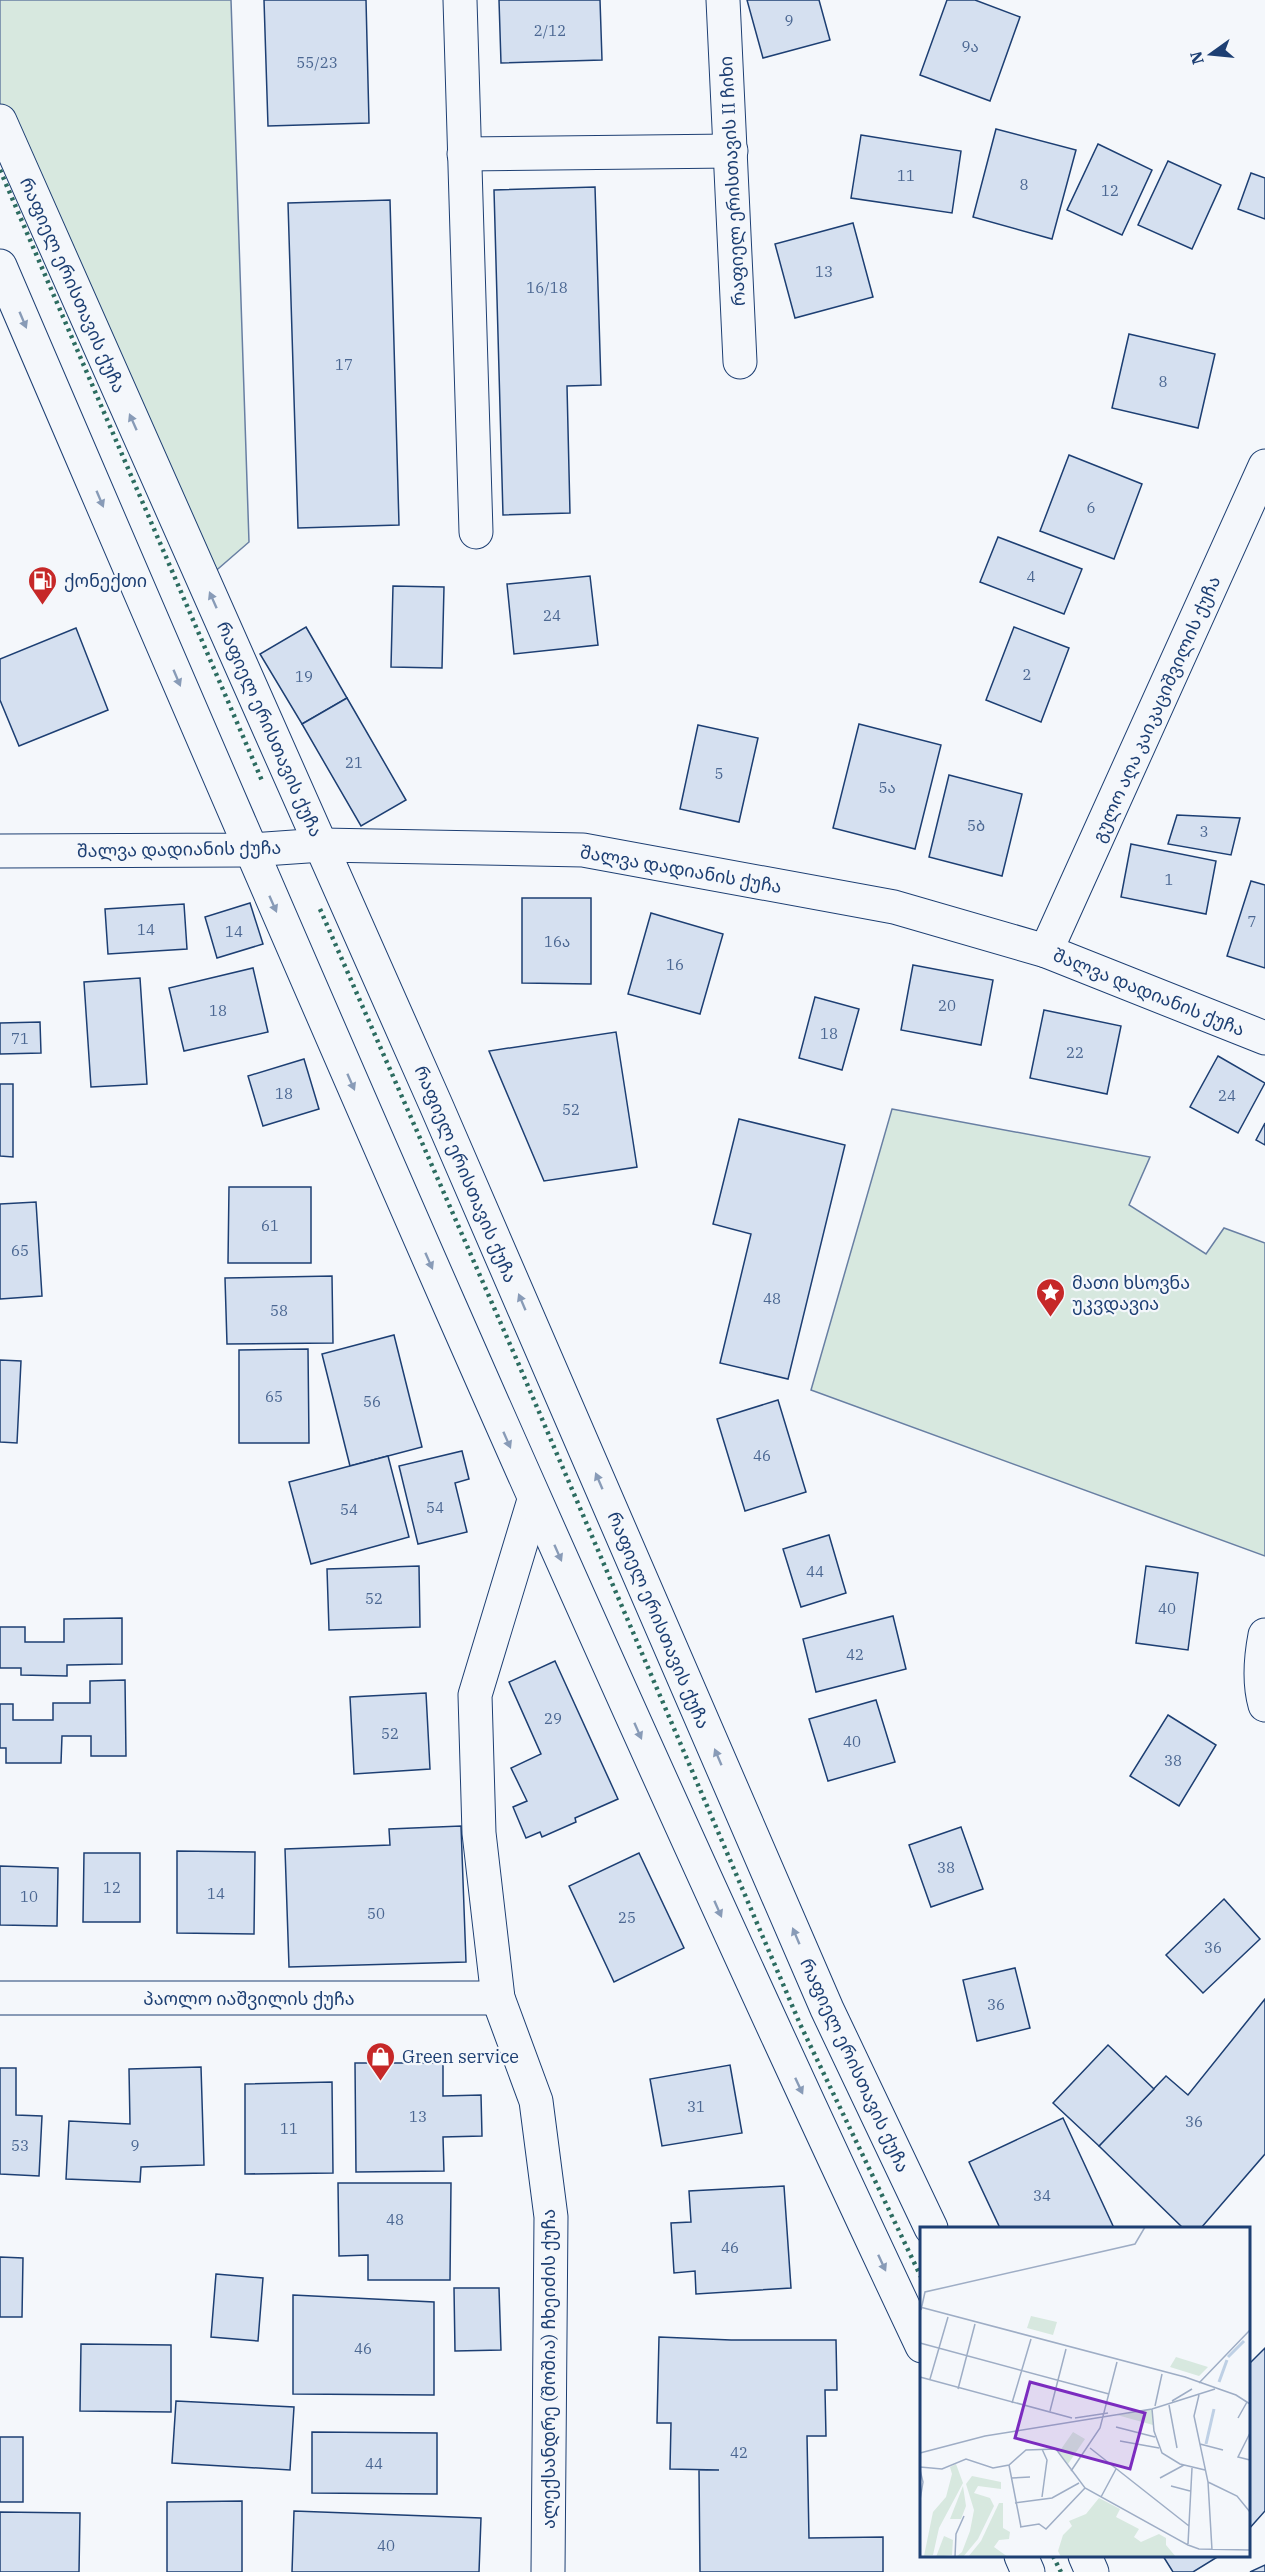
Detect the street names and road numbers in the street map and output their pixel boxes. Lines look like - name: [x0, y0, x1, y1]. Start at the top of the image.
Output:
- street label: რაფიელ ერისთავის II ჩიხი: [714, 55, 750, 307]
- street label: რაფიელ ერისთავის ქუჩა: [15, 174, 131, 396]
- street label: გულო აღა კაიკაციშვილის ქუჩა: [1087, 572, 1225, 846]
- street label: რაფიელ ერისთავის ქუჩა: [212, 618, 328, 840]
- street label: შალვა დადიანის ქუჩა: [77, 836, 281, 862]
- street label: შალვა დადიანის ქუჩა: [578, 840, 784, 898]
- street label: შალვა დადიანის ქუჩა: [1050, 943, 1248, 1041]
- street label: რაფიელ ერისთავის ქუჩა: [410, 1062, 522, 1286]
- street label: რაფიელ ერისთავის ქუჩა: [603, 1508, 715, 1732]
- street label: რაფიელ ერისთავის ქუჩა: [795, 1954, 915, 2176]
- street label: პაოლო იაშვილის ქუჩა: [143, 1987, 355, 2010]
- street label: ალექსანდრე (შოშია) ჩხეიძის ქუჩა: [537, 2209, 560, 2529]

